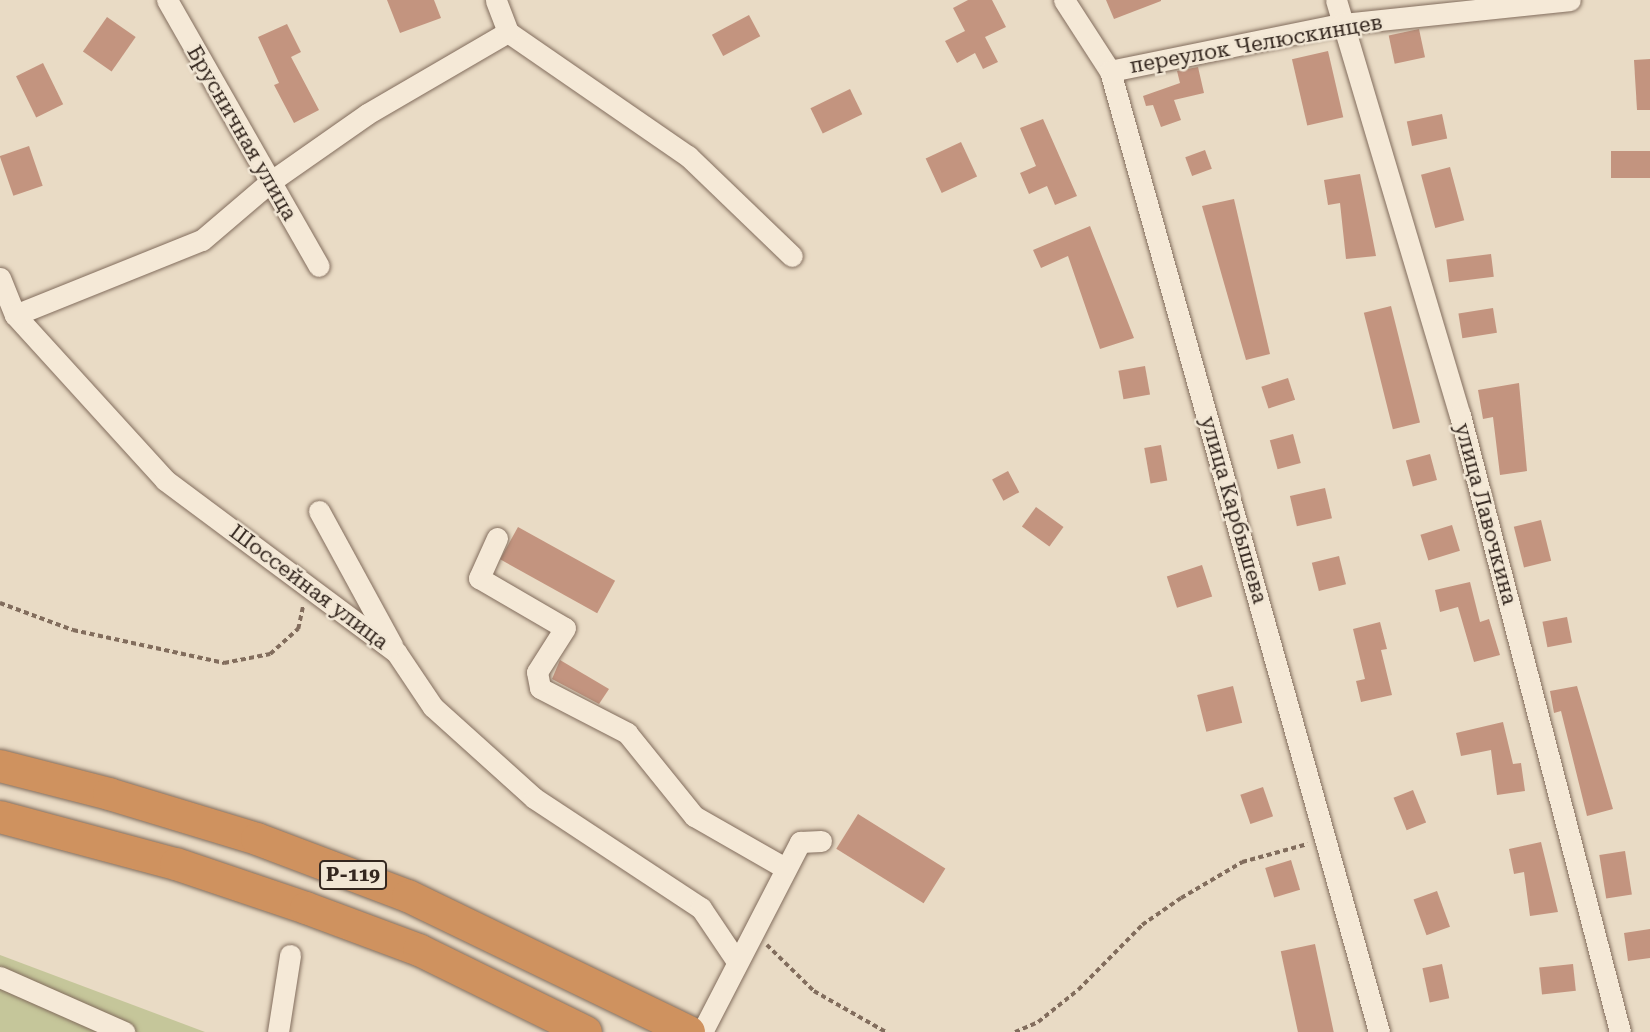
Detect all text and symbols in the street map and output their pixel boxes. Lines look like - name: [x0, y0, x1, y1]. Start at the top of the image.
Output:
- street label: переулок Челюскинцев: [1128, 9, 1384, 79]
- street label: Брусничная улица: [182, 41, 302, 225]
- street label: улица Карбышева: [1195, 414, 1273, 606]
- street label: улица Лавочкина: [1450, 420, 1522, 608]
- street label: Шоссейная улица: [225, 519, 393, 655]
- road number: Р-119: [318, 860, 388, 890]

